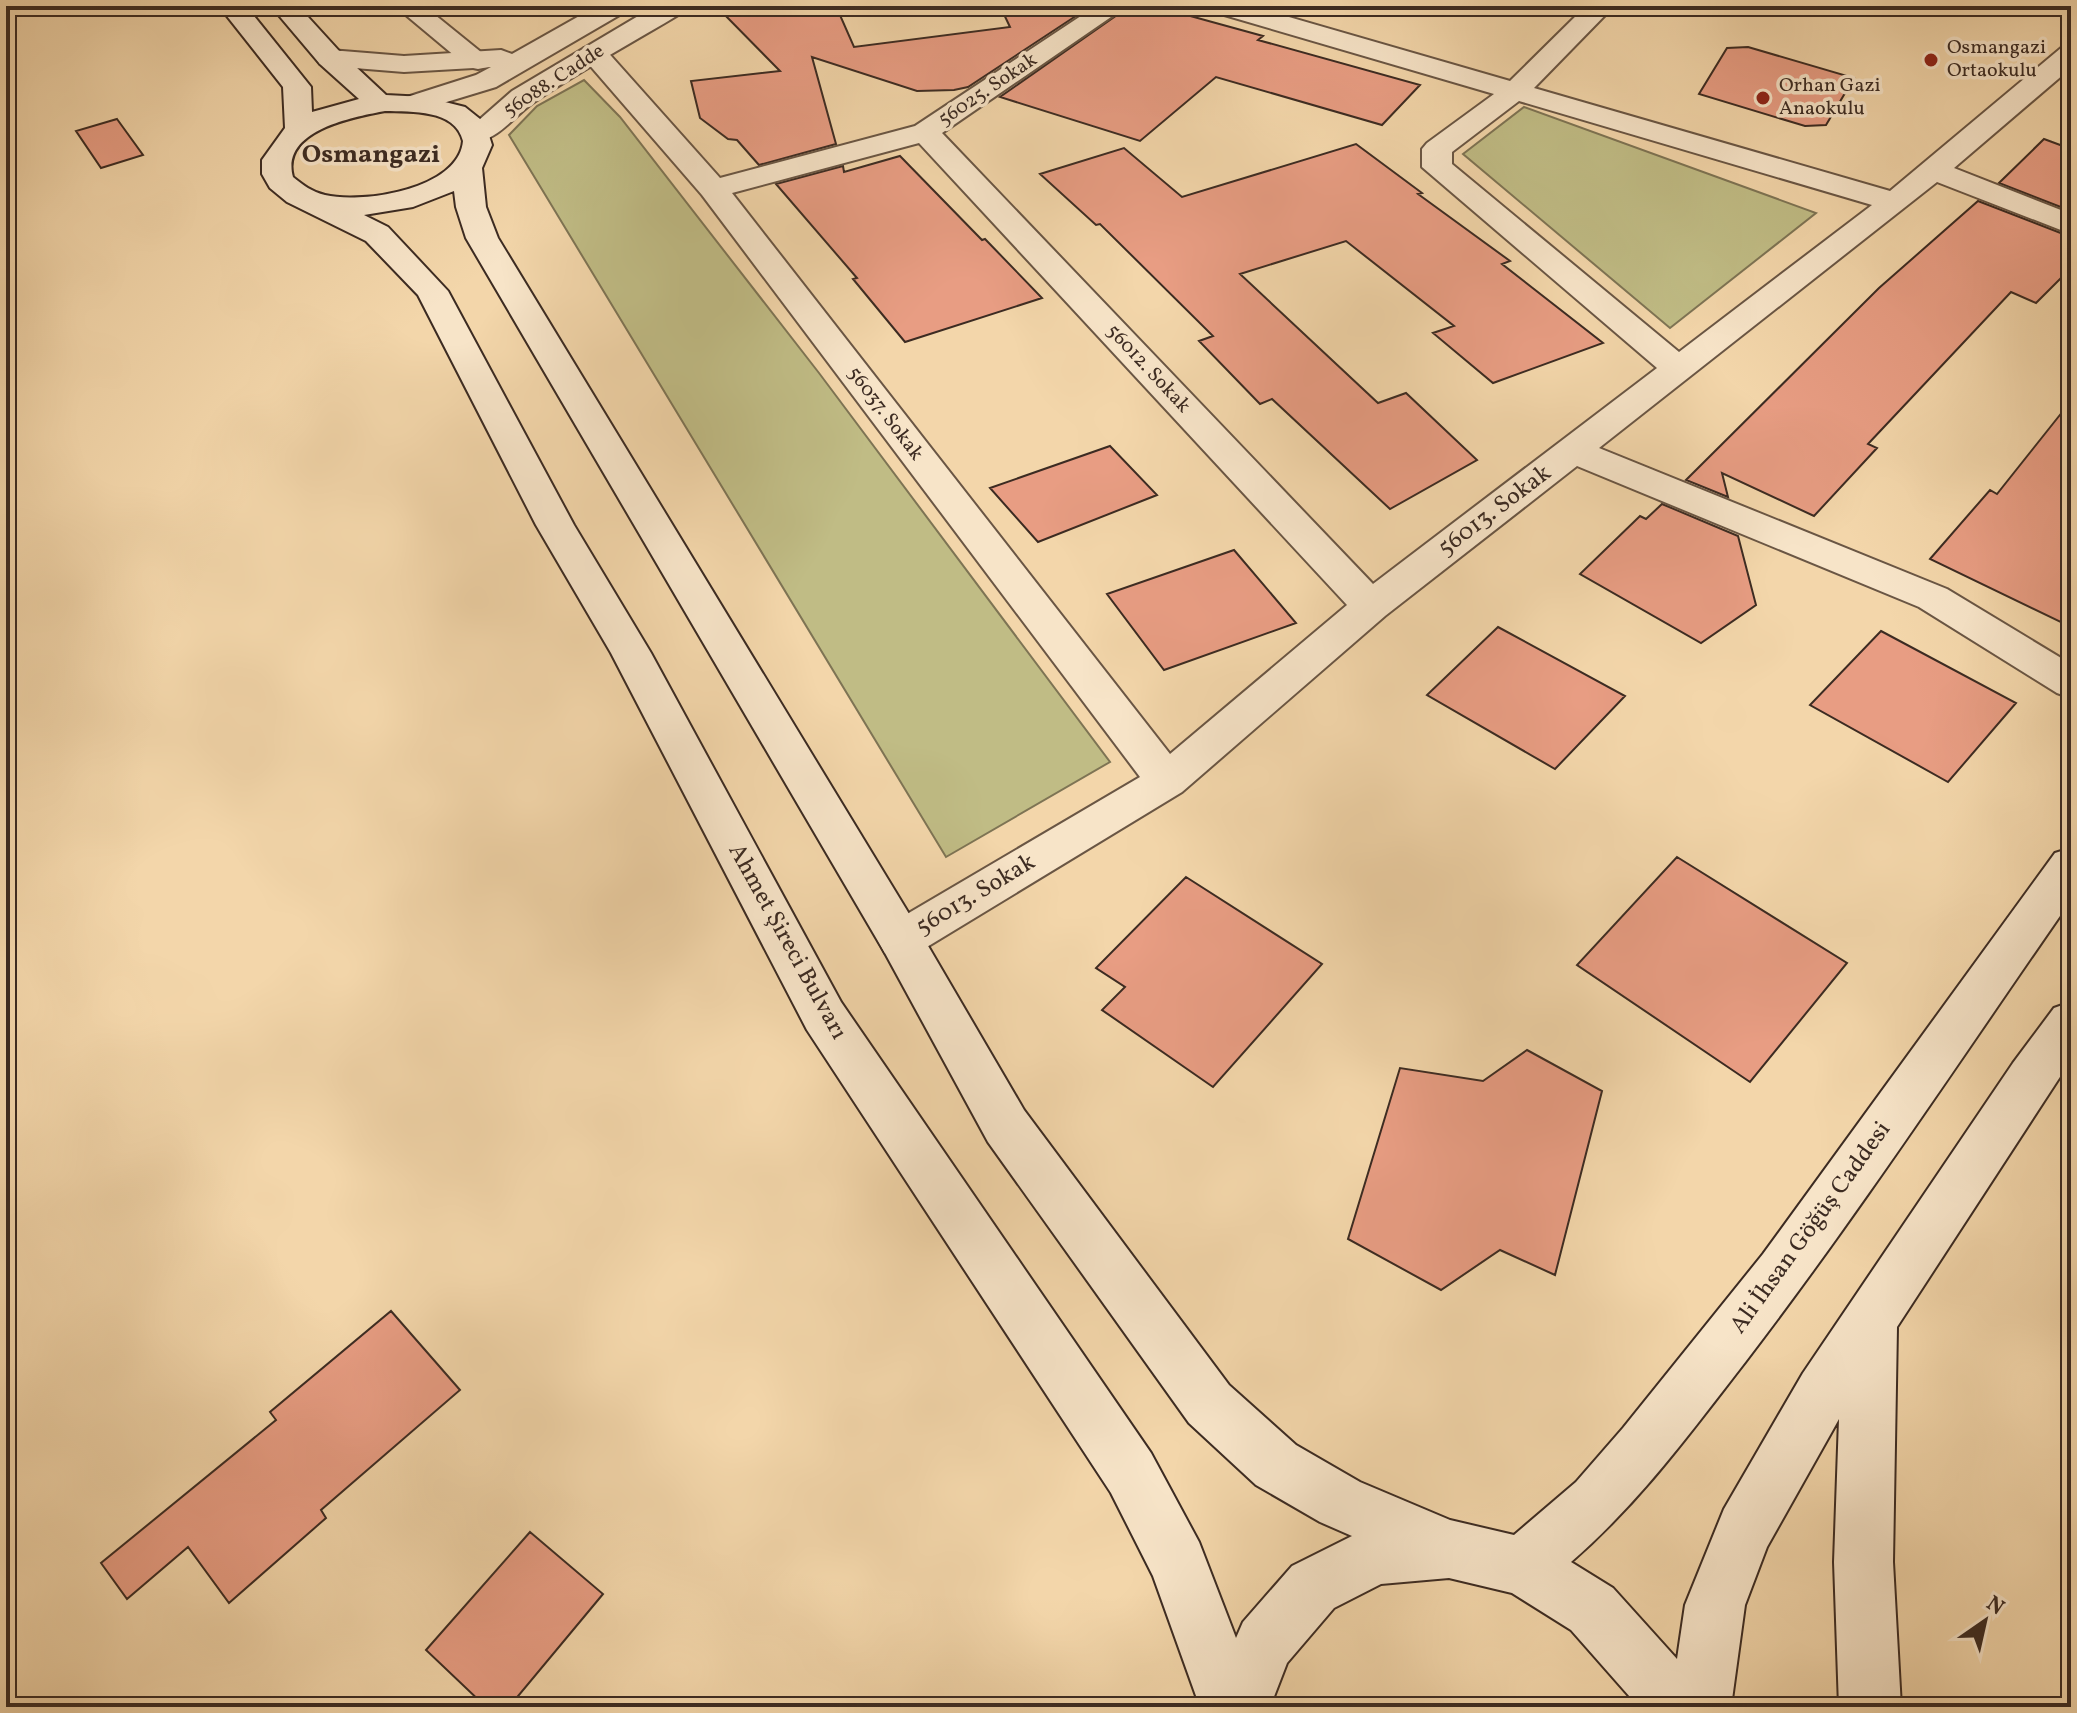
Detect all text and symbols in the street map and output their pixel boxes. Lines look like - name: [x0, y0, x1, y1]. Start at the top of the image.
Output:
- place label: Osmangazi Ortaokulu: [1947, 34, 2046, 85]
- street label: 56088. Cadde: [498, 38, 610, 124]
- street label: 56025. Sokak: [933, 46, 1043, 134]
- marker: Osmangazi Ortaokulu: [1922, 51, 1940, 69]
- place label: Orhan Gazi Anaokulu: [1779, 72, 1880, 123]
- marker: Orhan Gazi Anaokulu: [1754, 89, 1772, 107]
- district label: Osmangazi: [302, 137, 440, 173]
- street label: 56012. Sokak: [1099, 318, 1197, 420]
- street label: 56037. Sokak: [840, 361, 930, 467]
- street label: 56013. Sokak: [1431, 457, 1559, 565]
- street label: Ahmet Şireci Bulvarı: [719, 838, 855, 1046]
- street label: 56013. Sokak: [910, 846, 1042, 944]
- street label: Ali İhsan Göğüş Caddesi: [1722, 1115, 1900, 1341]
- north arrow: [1945, 1581, 2025, 1661]
- text: N: [1979, 1589, 2010, 1624]

